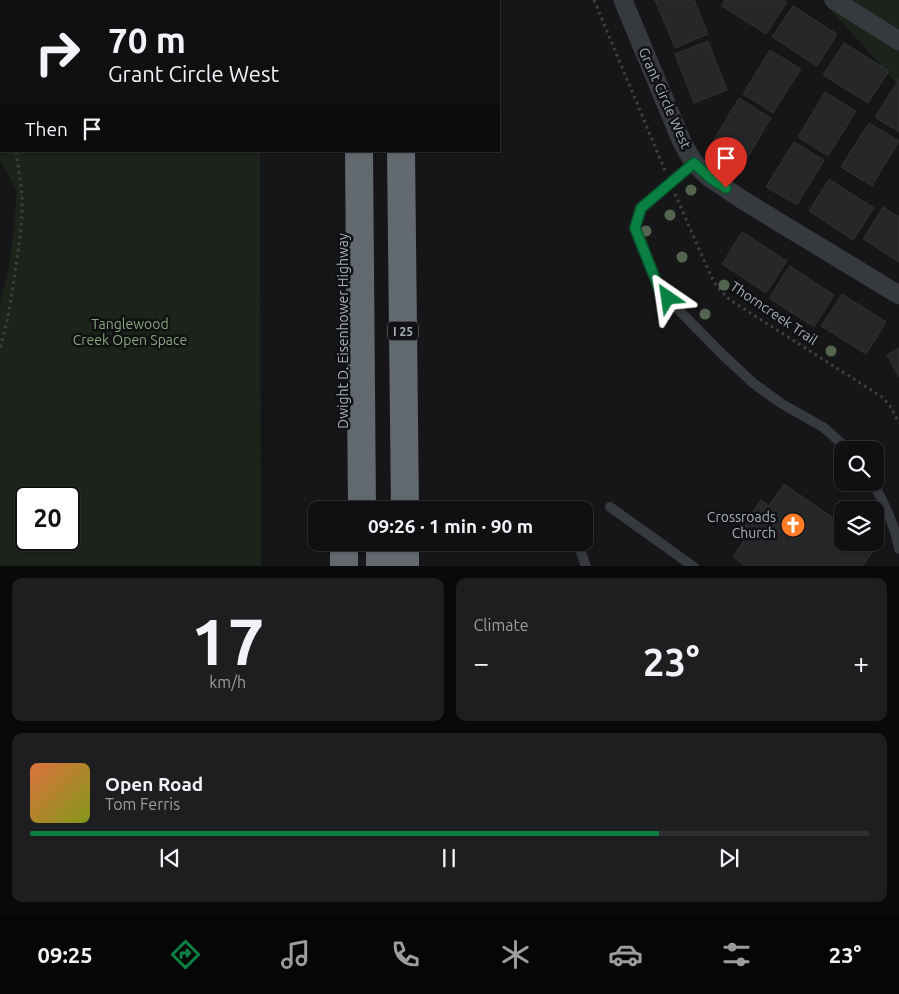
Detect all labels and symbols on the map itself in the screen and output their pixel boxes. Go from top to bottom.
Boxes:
street label: Grant Circle West [636,45,695,151]
pin [705,137,747,188]
street label: Dwight D. Eisenhower Highway [335,233,351,429]
position arrow [641,271,693,323]
street label: Thorncreek Trail [727,278,821,348]
park label: Tanglewood Creek Open Space [73,316,187,348]
road number: I 25 [388,322,418,341]
speed limit sign: 20 [15,486,80,551]
place label: Crossroads Church [707,509,776,541]
church icon: Crossroads Church [780,512,806,538]

